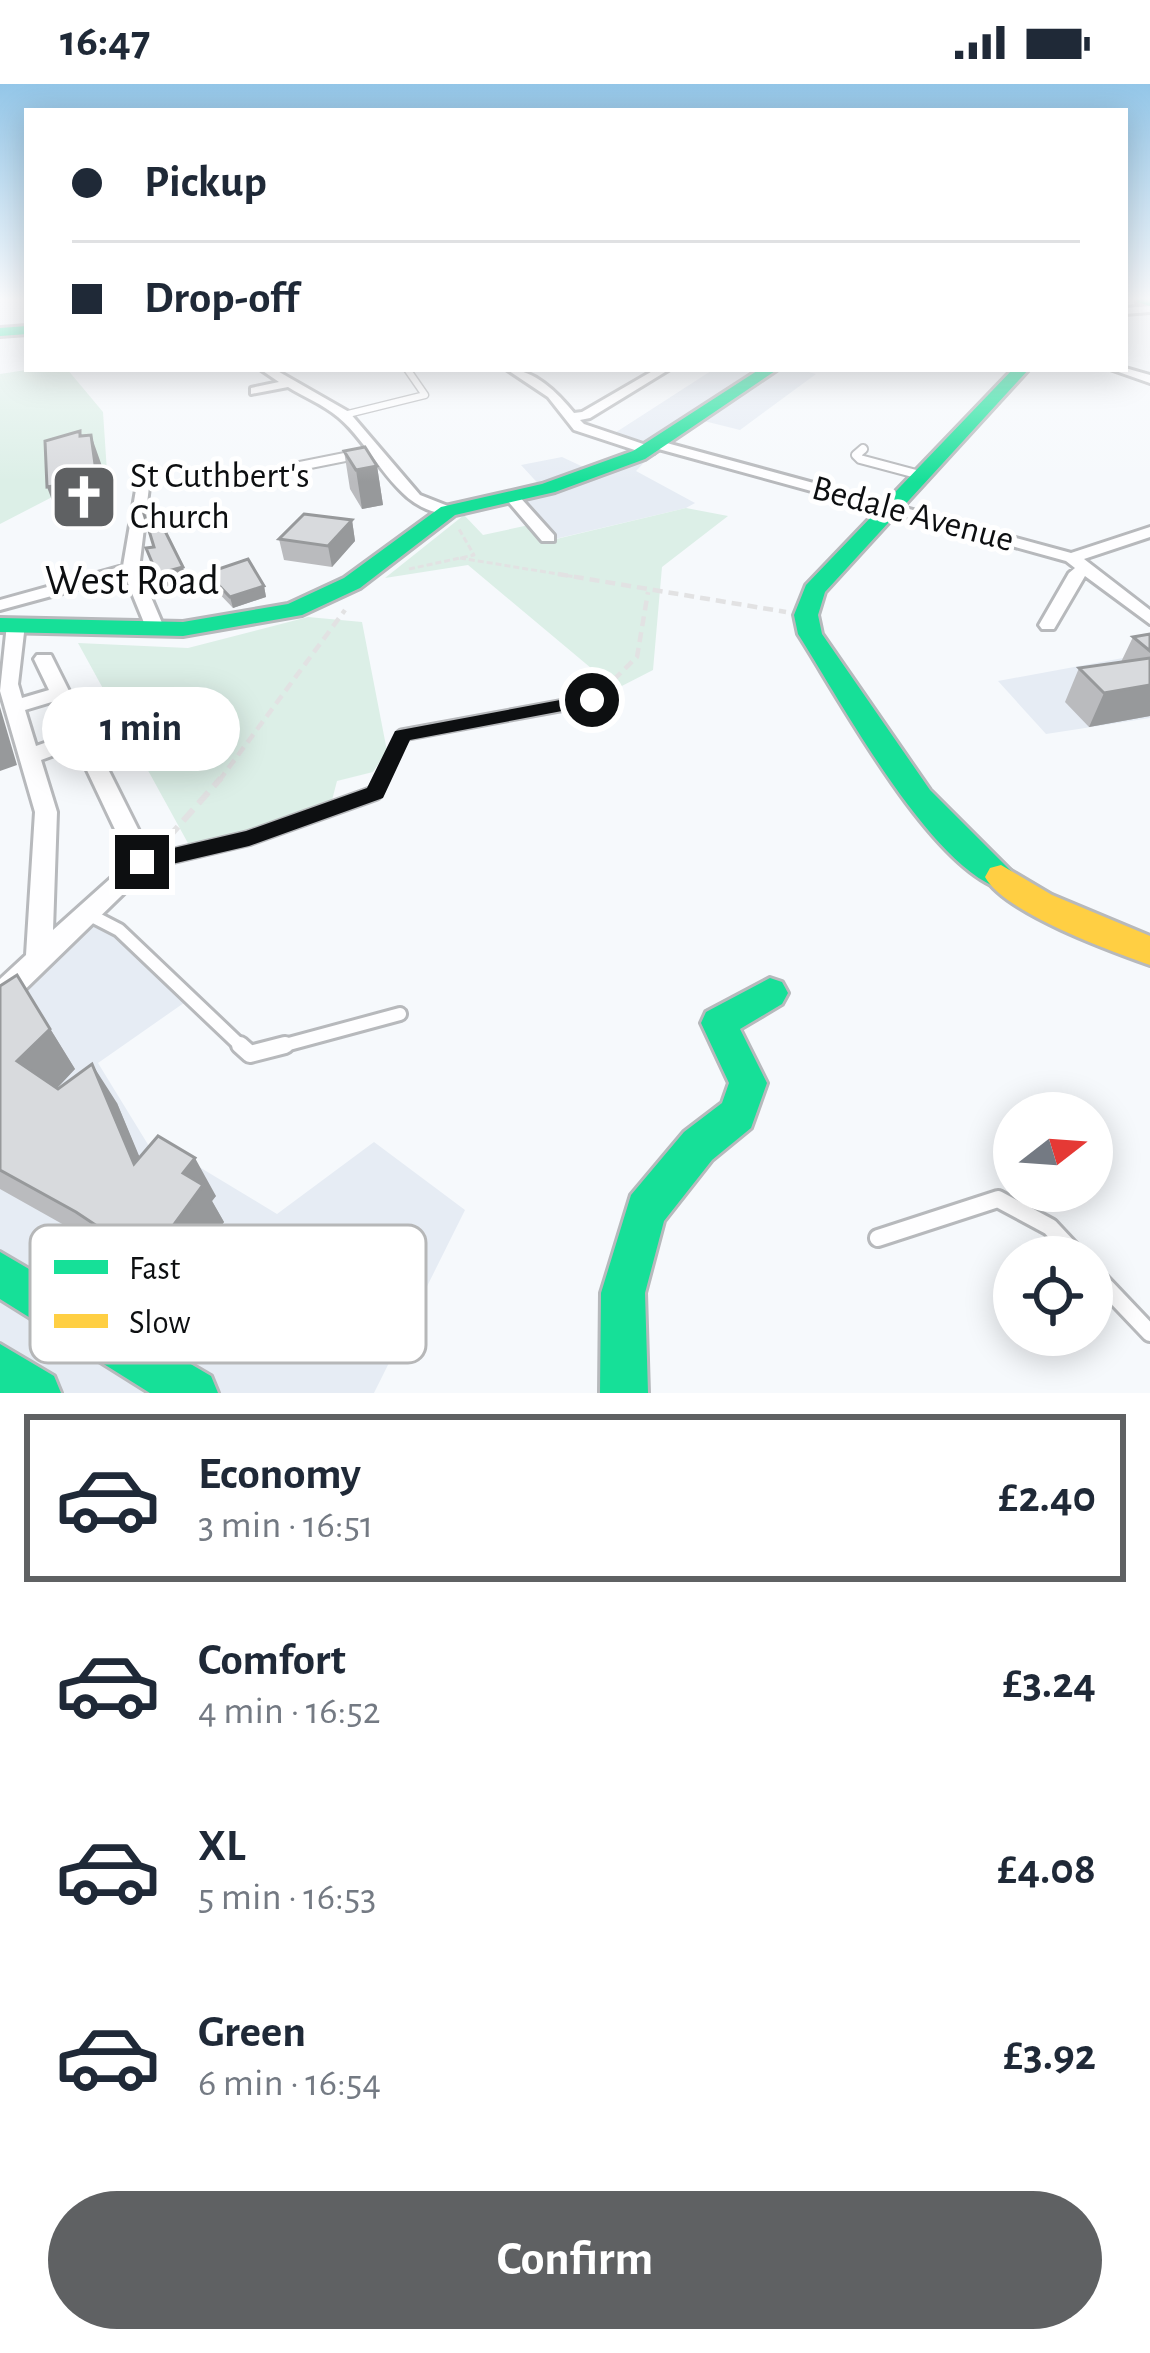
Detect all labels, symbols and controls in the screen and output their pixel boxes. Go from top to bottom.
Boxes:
text: 16:47 [60,19,150,64]
text: Pickup [144,160,267,205]
text: Drop-off [144,276,299,321]
place label: St Cuthbert's Church [130,458,309,535]
church icon: St Cuthbert's Church [49,462,119,532]
street label: Bedale Avenue [808,470,1018,558]
street label: West Road [45,560,219,602]
route start [565,673,619,727]
callout: 1 min [43,688,241,772]
text: 1 min [100,709,182,748]
route end [115,835,169,889]
north arrow [993,1092,1113,1212]
map controls [993,1092,1113,1356]
legend [30,1225,426,1363]
button: locate [993,1236,1113,1356]
text: Fast [129,1253,181,1286]
text: Slow [129,1307,190,1340]
icon: car [54,1444,162,1552]
text: Economy [198,1452,361,1497]
text: £2.40 [998,1475,1096,1520]
text: 3 min · 16:51 [198,1506,373,1545]
icon: car [54,1630,162,1738]
text: Comfort [198,1638,346,1683]
text: £3.24 [1002,1661,1096,1706]
text: 4 min · 16:52 [198,1692,380,1731]
icon: car [54,1816,162,1924]
text: XL [198,1824,246,1869]
text: £4.08 [997,1847,1096,1892]
text: 5 min · 16:53 [198,1878,376,1917]
icon: car [54,2002,162,2110]
text: Green [198,2010,306,2055]
text: £3.92 [1003,2033,1096,2078]
text: 6 min · 16:54 [198,2064,381,2103]
button: Confirm [48,2191,1102,2329]

